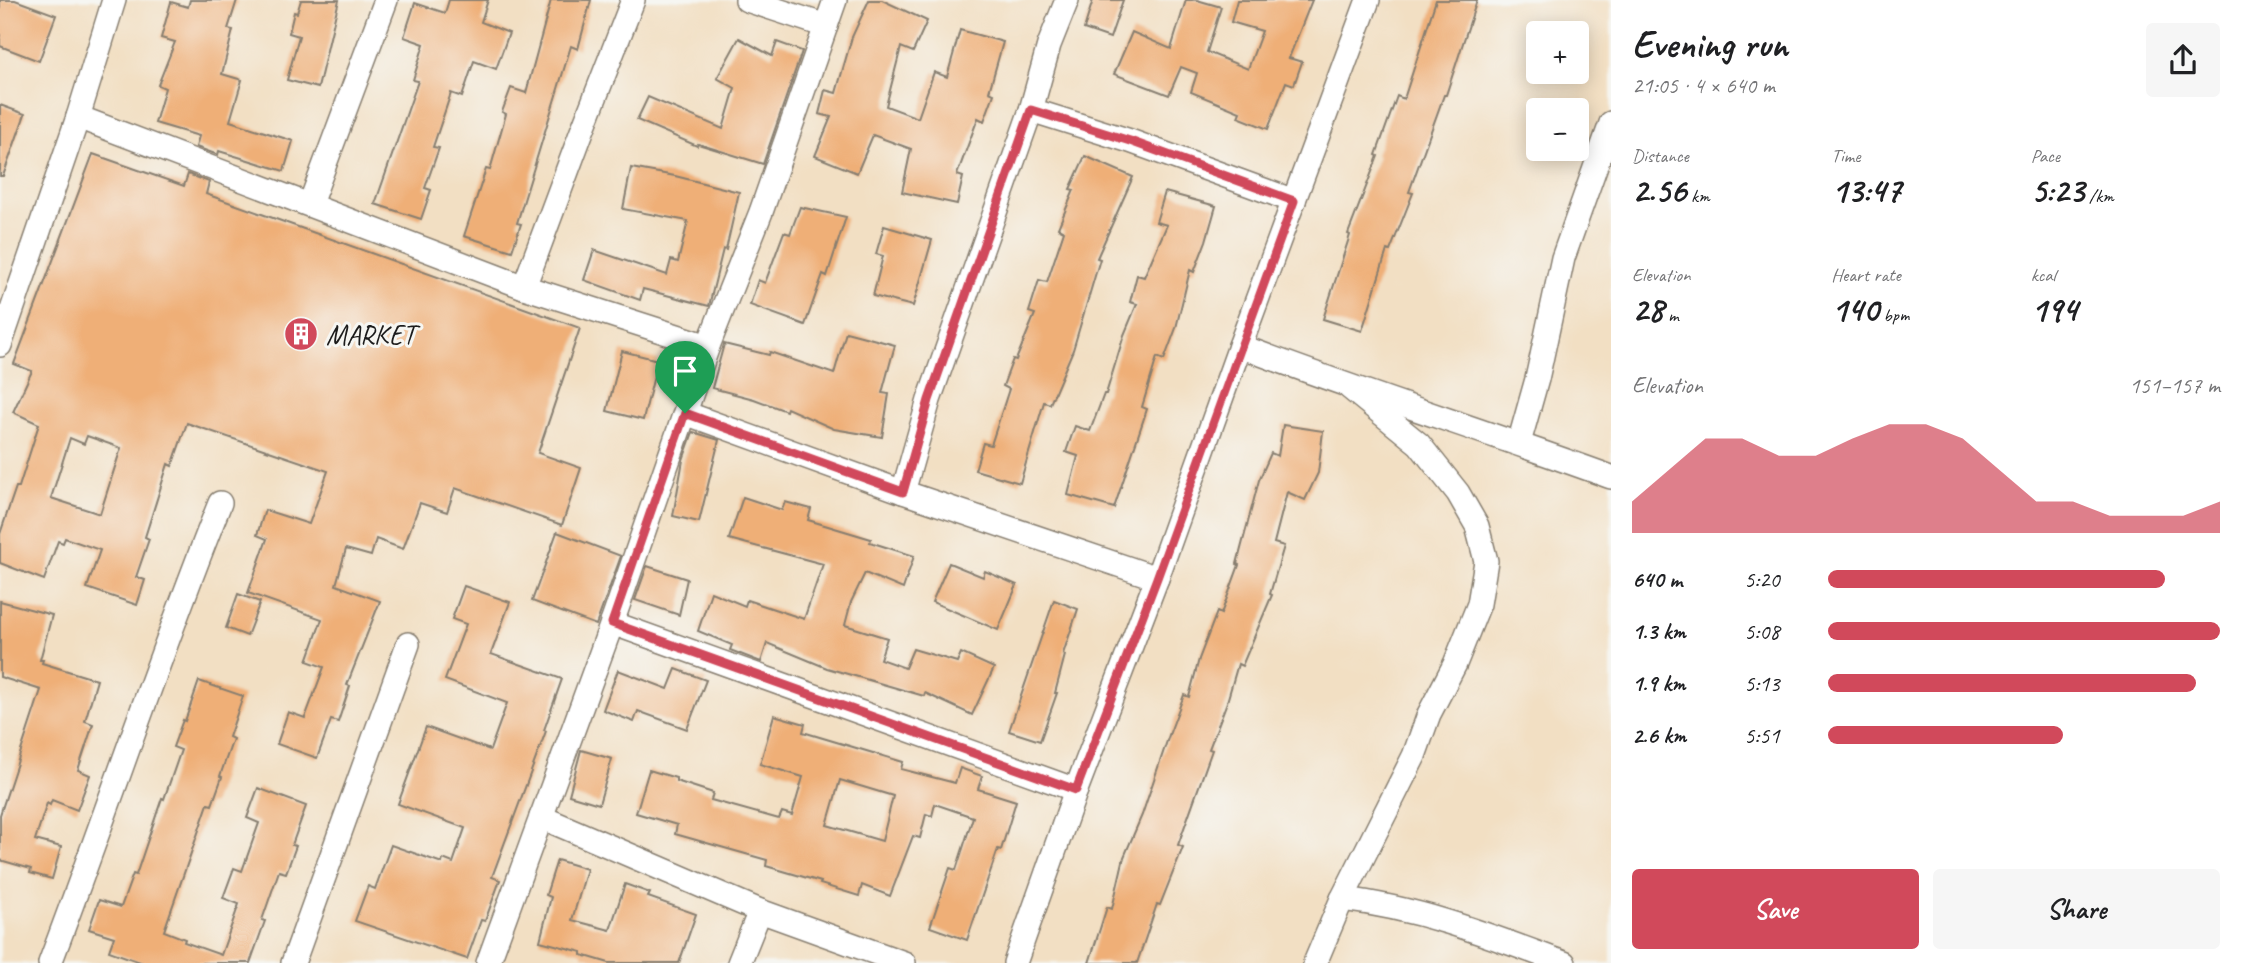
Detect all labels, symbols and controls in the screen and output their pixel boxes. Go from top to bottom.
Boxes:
map controls [1526,21,1589,161]
button: + [1526,21,1589,84]
text: Evening run [1632,21,1788,68]
button: share [2146,23,2220,97]
text: 21:05 · 4 × 640 m [1632,71,1775,100]
button: − [1526,98,1589,161]
text: Distance [1632,144,1689,168]
text: Time [1831,144,1860,168]
text: Pace [2031,144,2060,168]
text: 2.56 [1632,168,1686,213]
text: 13:47 [1831,168,1901,213]
text: 5:23 [2031,168,2084,213]
text: km [1686,184,1710,208]
text: /km [2084,184,2114,208]
text: Elevation [1632,263,1690,287]
text: Heart rate [1831,263,1901,287]
text: kcal [2031,263,2056,287]
text: 28 [1632,287,1664,332]
text: 140 [1831,287,1879,332]
text: 194 [2031,287,2078,332]
text: m [1664,303,1679,327]
text: bpm [1879,303,1909,327]
building icon: MARKET [282,315,320,353]
place label: MARKET [326,317,421,352]
pin [655,341,715,413]
icon: arrive [666,352,704,390]
text: Elevation [1632,371,1703,400]
text: 151–157 m [2129,371,2220,400]
text: 640 m [1632,565,1682,594]
text: 5:20 [1744,565,1780,594]
text: 1.3 km [1632,617,1686,646]
text: 5:08 [1744,617,1780,646]
text: 1.9 km [1632,669,1685,698]
text: 5:13 [1744,669,1780,698]
text: 2.6 km [1632,721,1686,750]
text: 5:51 [1744,721,1780,750]
button: Save [1632,869,1919,949]
button: Share [1933,869,2220,949]

